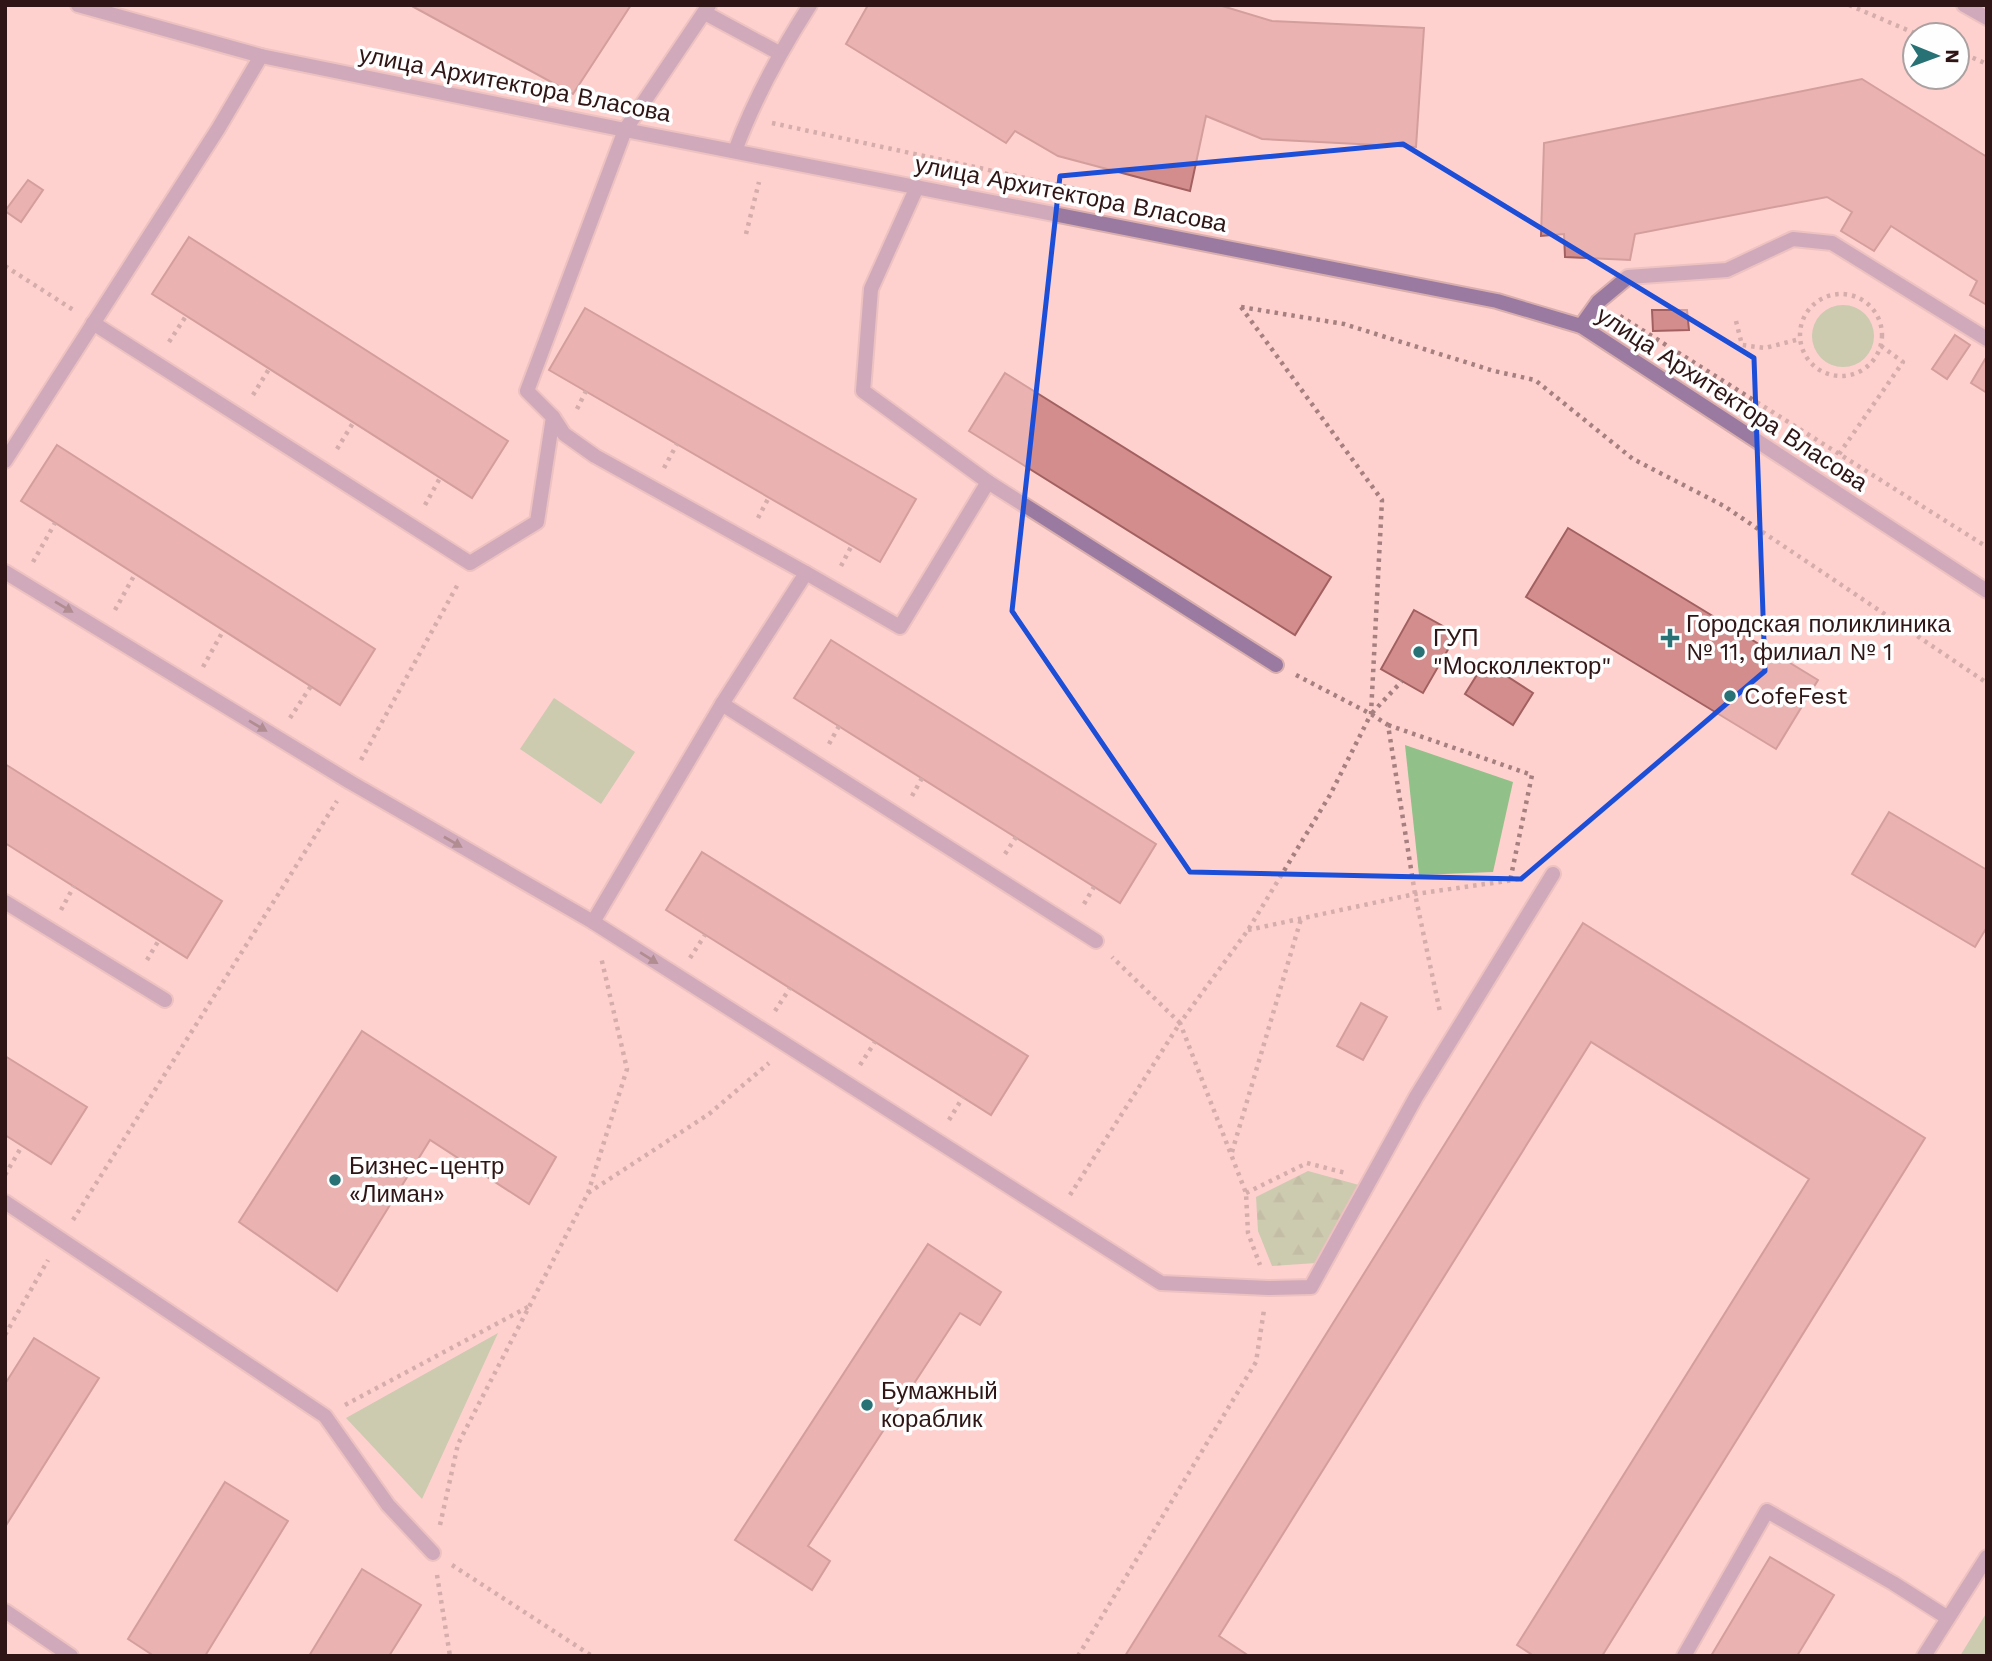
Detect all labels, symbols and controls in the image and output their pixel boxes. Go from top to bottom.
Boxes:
north arrow [1901,21,1971,91]
street label: улица Архитектора Власова [357,40,674,128]
text: N [1941,49,1964,64]
street label: улица Архитектора Власова [913,150,1230,238]
street label: улица Архитектора Власова [1591,301,1873,497]
one-way arrow [54,601,73,614]
place label: Городская поликлиника № 11, филиал № 1 [1686,610,1952,666]
place label: ГУП "Москоллектор" [1433,624,1611,680]
marker: Городская поликлиника № 11, филиал № 1 [1660,628,1680,648]
marker: ГУП "Москоллектор" [1411,644,1427,660]
place label: CofeFest [1744,682,1847,710]
marker: CofeFest [1722,688,1738,704]
one-way arrow [248,719,267,732]
one-way arrow [444,836,463,848]
one-way arrow [640,951,658,965]
place label: Бизнес-центр «Лиман» [349,1152,504,1208]
marker: Бизнес-центр «Лиман» [327,1172,343,1188]
place label: Бумажный кораблик [881,1377,998,1433]
marker: Бумажный кораблик [859,1397,875,1413]

